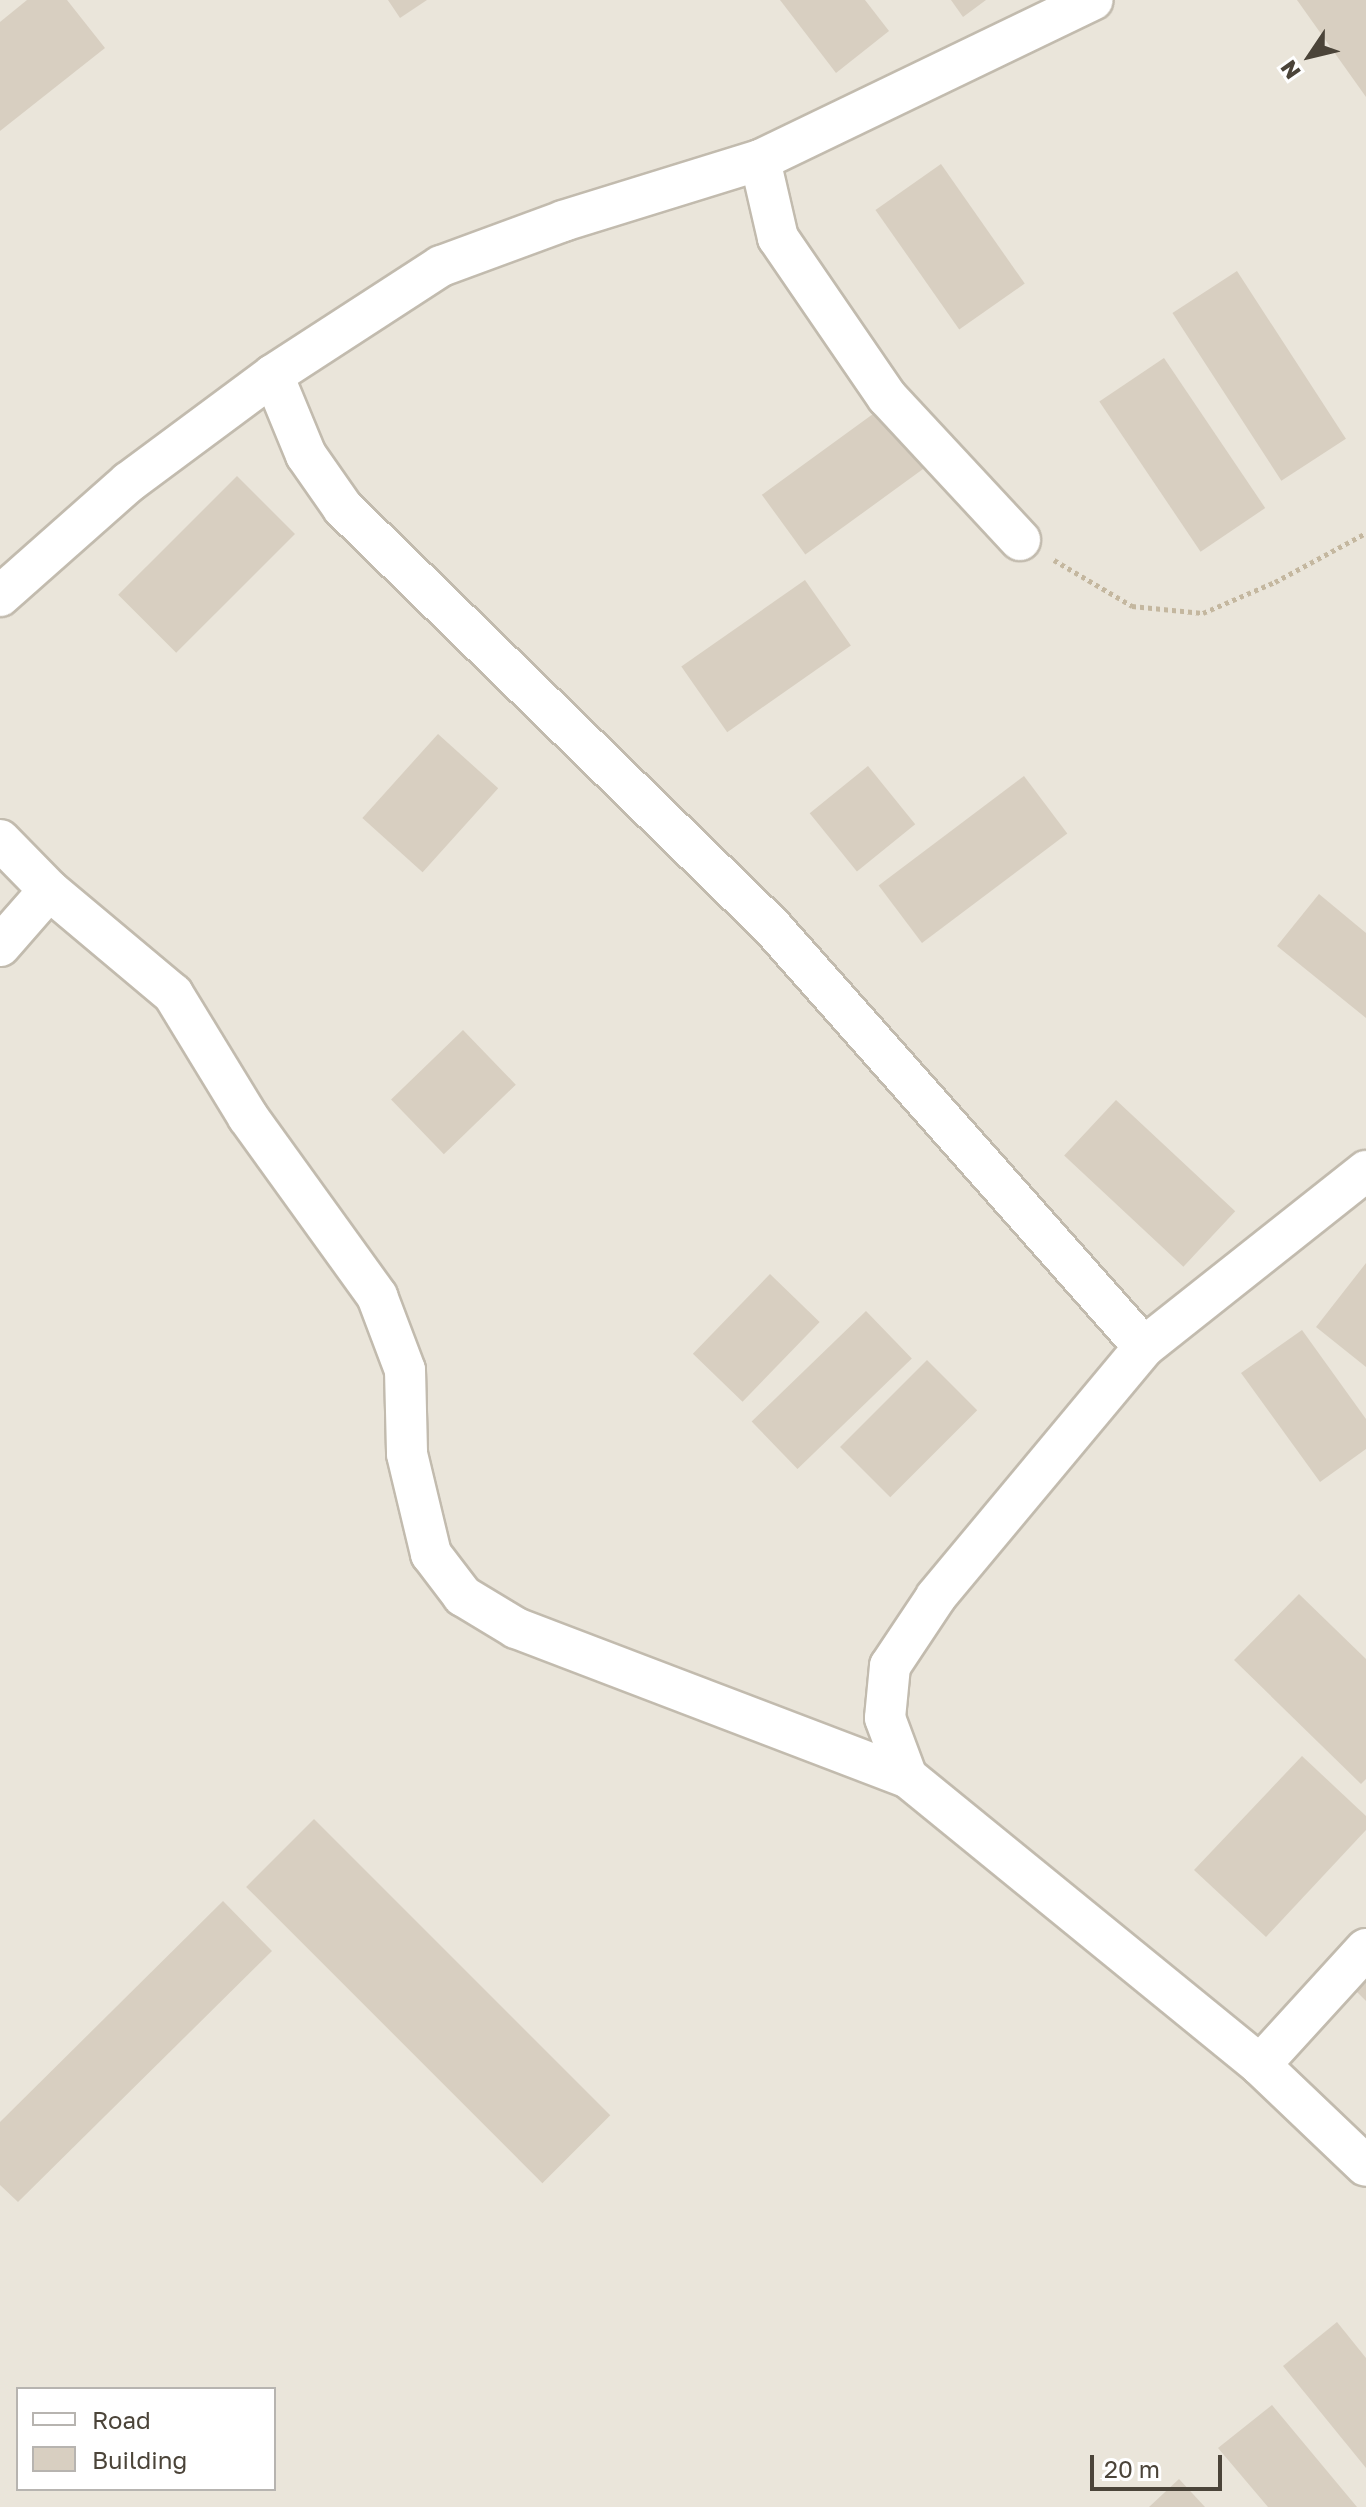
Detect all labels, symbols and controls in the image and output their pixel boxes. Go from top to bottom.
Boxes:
north arrow [1270,16,1350,96]
text: N [1274,55,1306,85]
legend [16,2387,276,2491]
text: Road [92,2405,151,2434]
scale bar [1094,2439,1226,2489]
text: Building [92,2445,187,2474]
text: 20 m [1104,2454,1160,2483]

